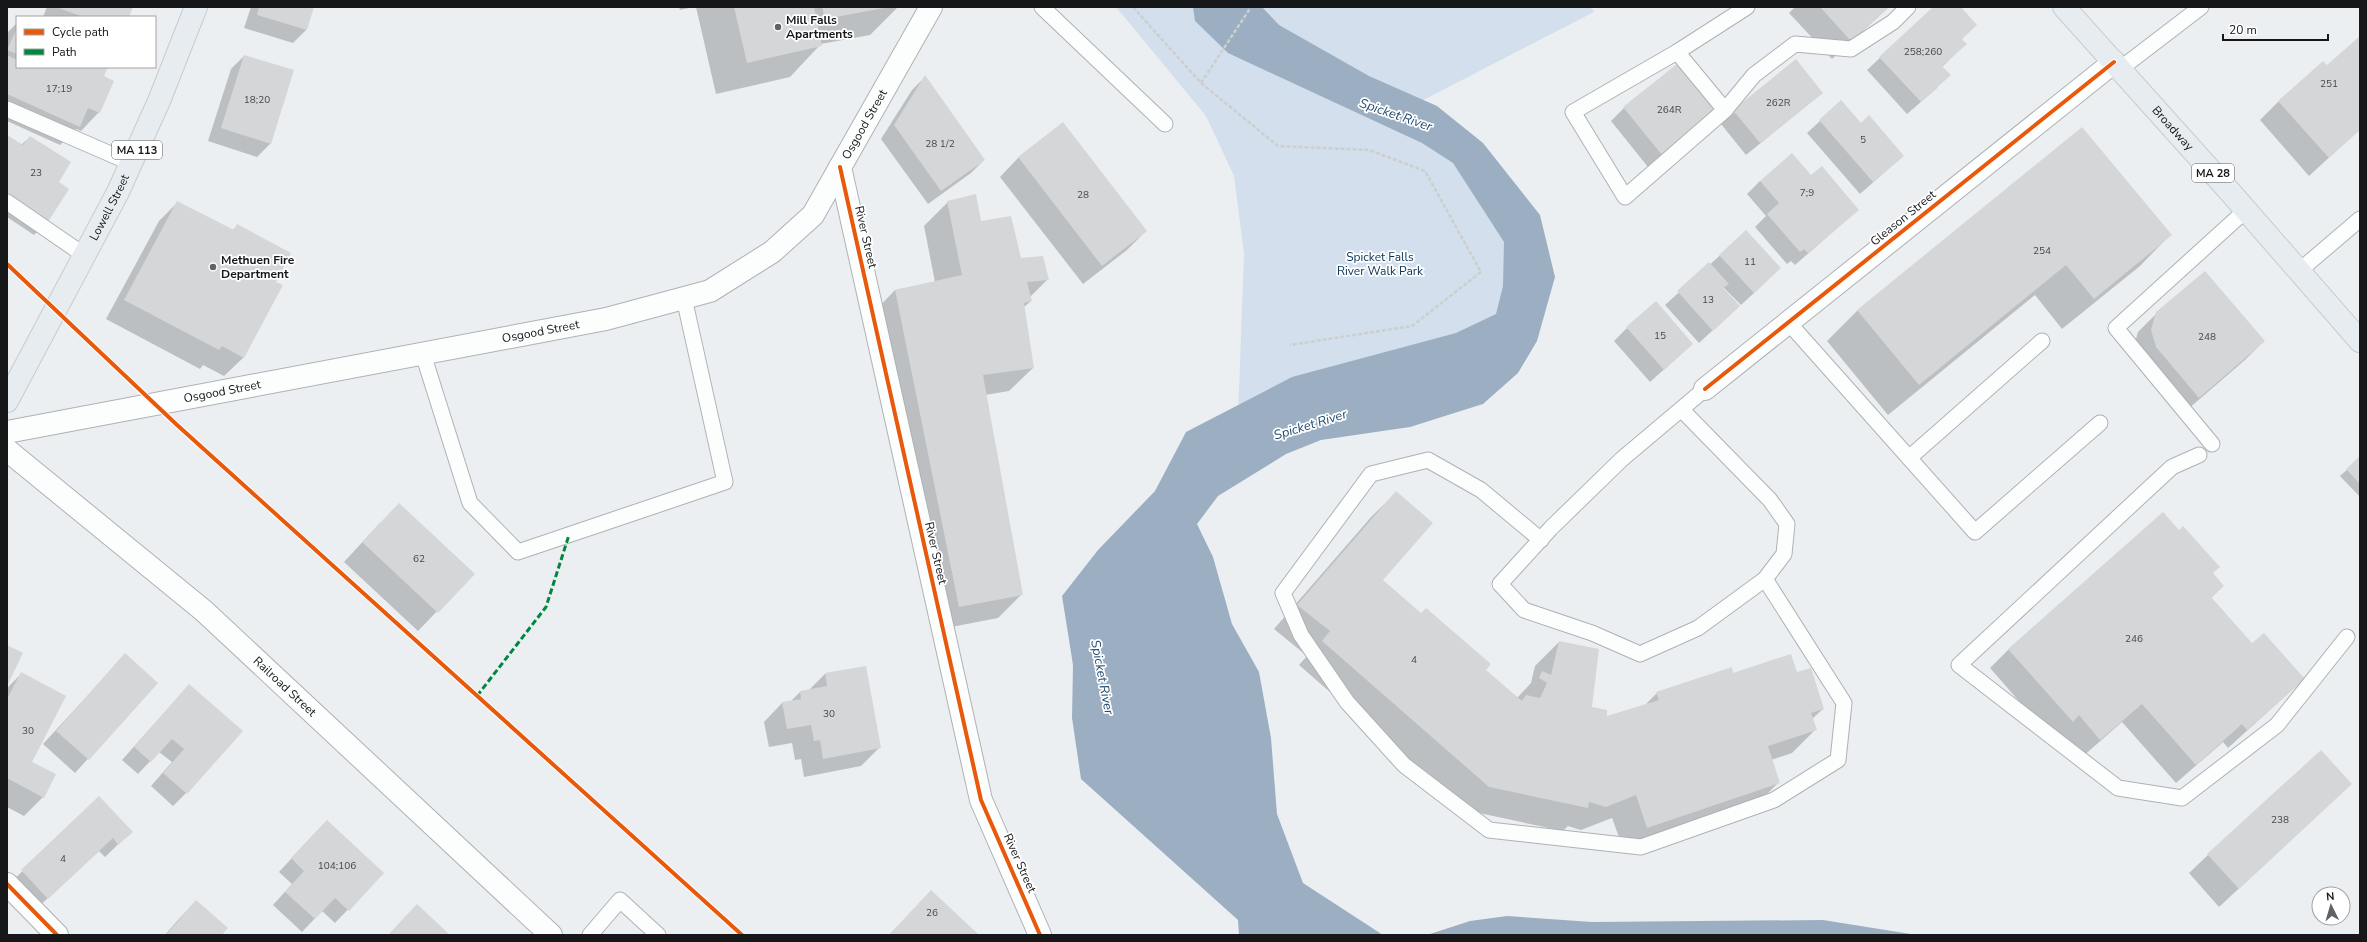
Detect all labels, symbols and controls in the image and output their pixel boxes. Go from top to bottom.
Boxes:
place label: Mill Falls Apartments [786,12,853,42]
legend [16,16,156,68]
scale bar [2223,16,2328,42]
marker: Mill Falls Apartments [773,22,783,32]
text: 20 m [2229,22,2257,38]
text: Cycle path [52,24,109,40]
text: Path [52,44,77,60]
house number: 258;260 [1904,45,1942,59]
house number: 251 [2320,77,2338,91]
house number: 17;19 [46,82,72,96]
street label: Osgood Street [838,86,891,162]
house number: 18;20 [244,93,270,107]
water label: Spicket River [1357,94,1435,136]
house number: 262R [1766,96,1791,110]
house number: 264R [1657,103,1682,117]
street label: Broadway [2149,103,2198,155]
house number: 5 [1860,133,1866,147]
house number: 28 1/2 [925,137,955,151]
road number: MA 113 [112,141,162,159]
road number: MA 28 [2192,164,2234,182]
house number: 23 [30,166,42,180]
street label: Lowell Street [86,171,133,243]
house number: 7;9 [1800,186,1814,200]
street label: Gleason Street [1867,186,1940,249]
house number: 28 [1077,188,1089,202]
street label: River Street [851,204,881,270]
house number: 254 [2033,244,2051,258]
park label: Spicket Falls River Walk Park [1337,249,1424,279]
place label: Methuen Fire Department [221,252,295,282]
house number: 11 [1744,255,1756,269]
marker: Methuen Fire Department [208,262,218,272]
house number: 13 [1702,293,1714,307]
street label: Osgood Street [501,316,581,346]
house number: 15 [1654,329,1666,343]
house number: 248 [2198,330,2216,344]
street label: Osgood Street [182,376,263,407]
water label: Spicket River [1271,405,1349,445]
street label: River Street [921,520,951,586]
house number: 62 [413,552,425,566]
house number: 246 [2125,632,2143,646]
water label: Spicket River [1086,638,1118,716]
street label: Railroad Street [250,653,320,720]
house number: 4 [1411,653,1417,667]
house number: 30 [823,707,835,721]
house number: 30 [22,724,34,738]
house number: 238 [2271,813,2289,827]
street label: River Street [1000,831,1041,896]
house number: 4 [60,852,66,866]
house number: 104;106 [318,859,356,873]
north arrow [2311,886,2351,926]
text: N [2325,889,2335,904]
house number: 26 [926,906,938,920]

